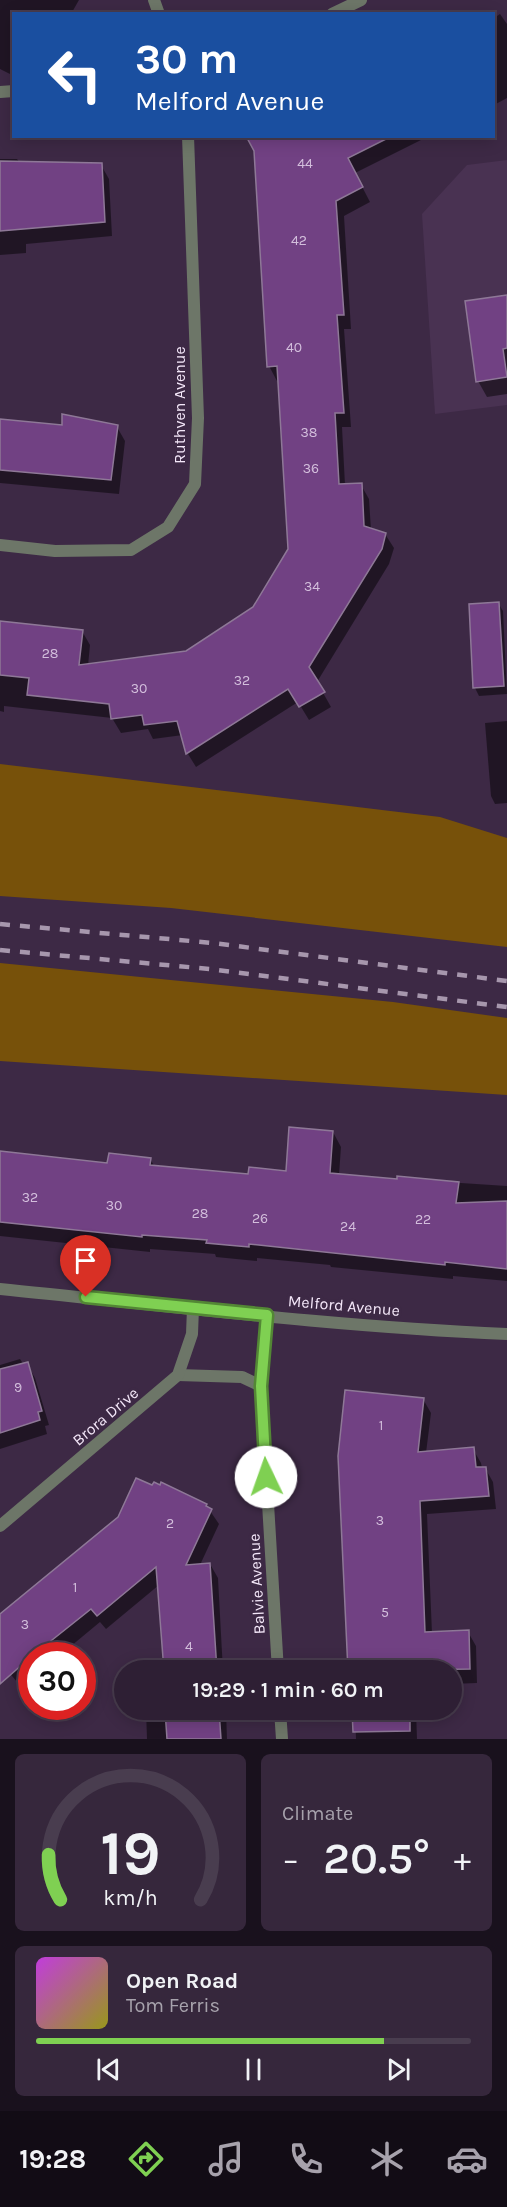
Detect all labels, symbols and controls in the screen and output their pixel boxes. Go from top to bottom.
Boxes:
text: 30 m [135,34,238,84]
icon: left [36,36,114,114]
text: Melford Avenue [135,85,324,117]
house number: 44 [297,155,313,172]
house number: 42 [291,232,307,249]
house number: 40 [286,339,302,356]
street label: Ruthven Avenue [170,346,189,464]
house number: 38 [301,424,317,441]
house number: 36 [303,460,319,477]
house number: 34 [304,578,320,595]
house number: 28 [42,645,58,662]
house number: 32 [234,672,250,689]
house number: 30 [131,680,147,697]
house number: 32 [22,1189,38,1206]
house number: 30 [106,1197,122,1214]
house number: 28 [192,1205,208,1222]
house number: 26 [252,1210,268,1227]
house number: 22 [415,1211,431,1228]
house number: 24 [340,1218,356,1235]
pin [60,1235,111,1297]
icon: arrive [69,1244,102,1277]
street label: Melford Avenue [287,1291,401,1320]
house number: 9 [14,1379,22,1396]
street label: Brora Drive [68,1383,142,1449]
house number: 1 [379,1417,383,1434]
position arrow [234,1445,298,1509]
house number: 3 [376,1512,384,1529]
house number: 2 [166,1515,174,1532]
street label: Balvie Avenue [244,1533,269,1635]
house number: 1 [73,1579,77,1596]
house number: 5 [381,1604,389,1621]
house number: 3 [21,1616,29,1633]
house number: 4 [185,1638,193,1655]
speed limit sign: 30 [18,1642,96,1720]
text: 19:29 · 1 min · 60 m [192,1677,384,1703]
text: Climate [282,1802,353,1825]
text: 19 [100,1817,161,1890]
text: 20.5° [323,1832,430,1884]
text: − [282,1840,299,1878]
text: + [454,1840,471,1878]
text: km/h [103,1885,158,1910]
text: Open Road [126,1968,238,1994]
text: Tom Ferris [126,1994,220,2017]
icon: previous [92,2053,125,2086]
icon: pause [237,2053,270,2086]
icon: next [382,2053,415,2086]
icon: directions [125,2138,167,2180]
icon: music [205,2138,247,2180]
icon: phone [285,2138,327,2180]
icon: climate [366,2138,408,2180]
icon: car [446,2138,488,2180]
text: 19:28 [19,2143,86,2175]

